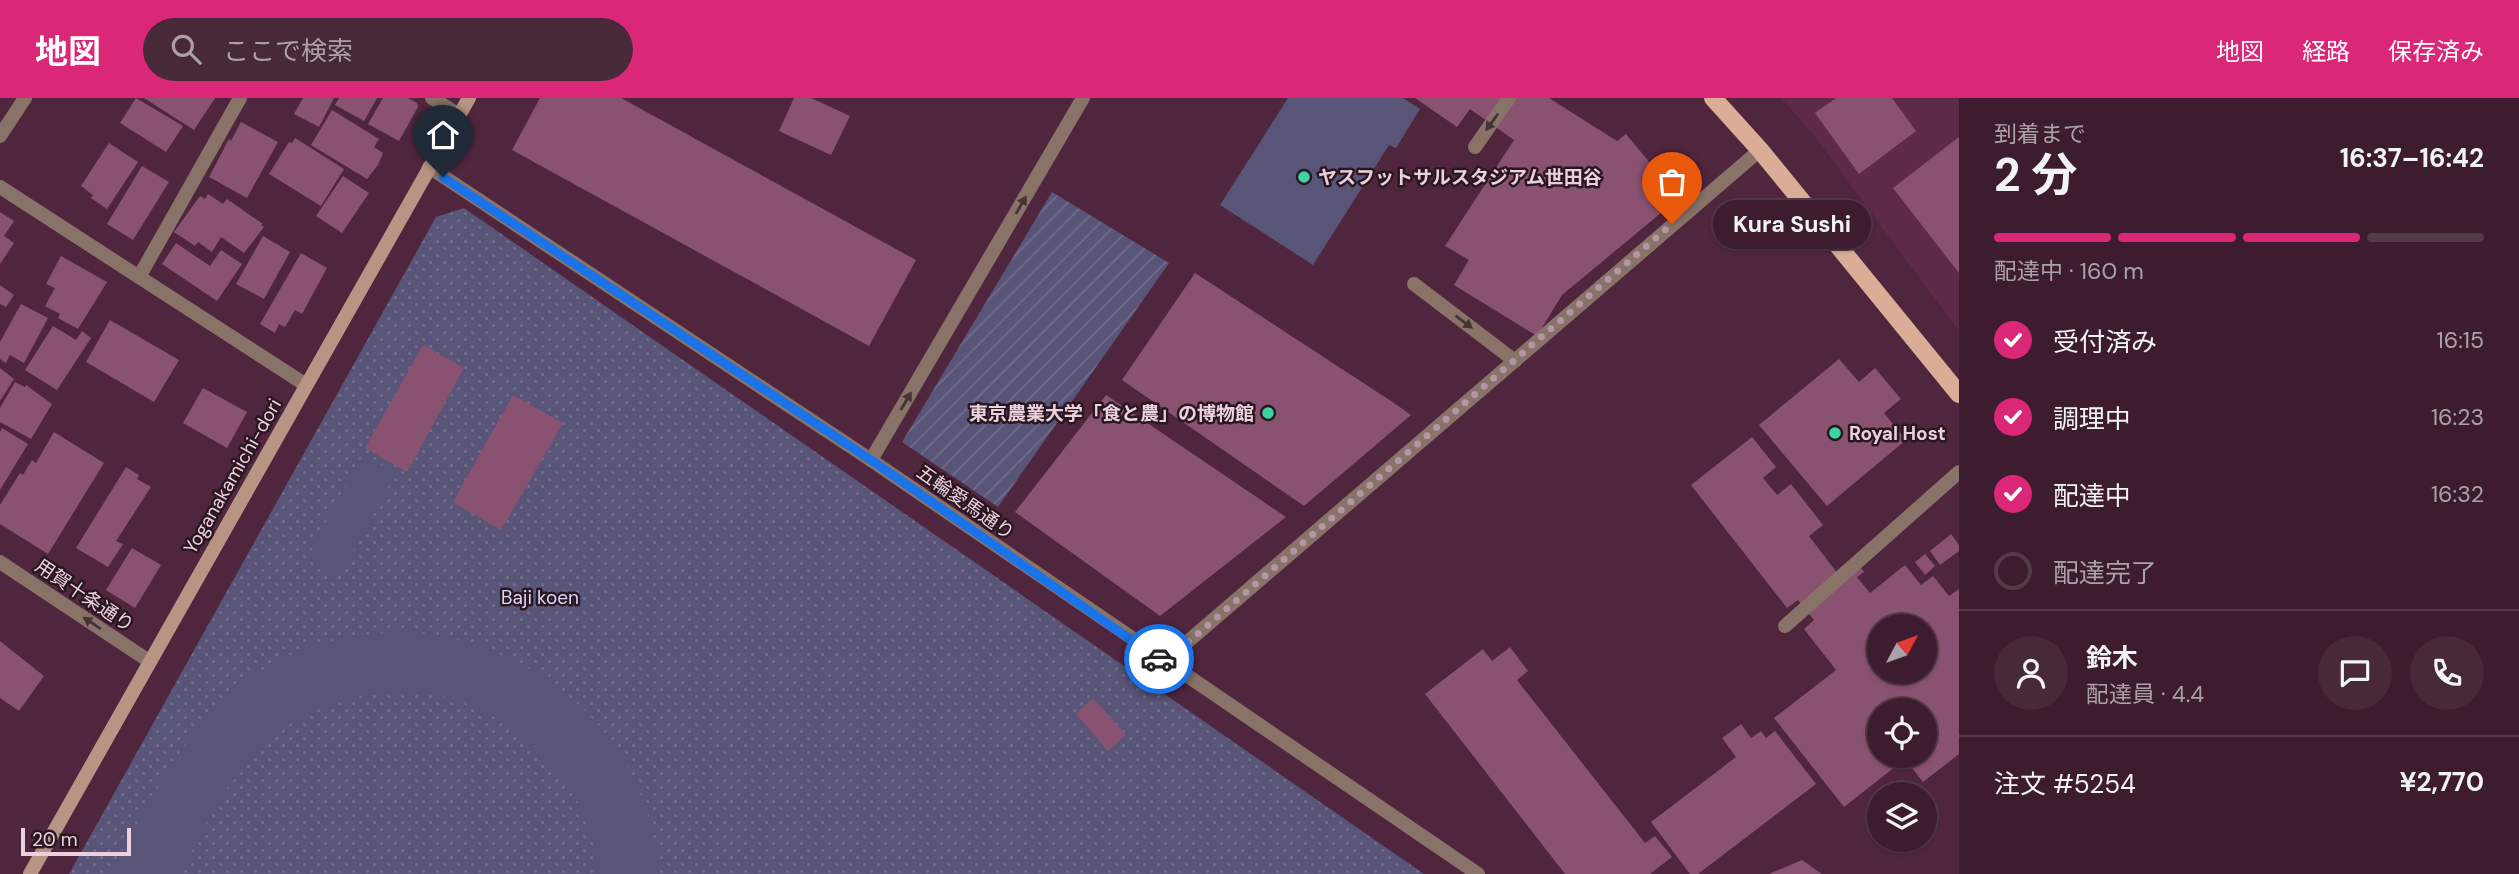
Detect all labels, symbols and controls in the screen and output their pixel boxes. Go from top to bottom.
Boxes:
search box [143,18,633,81]
text: 地図 [35,30,101,73]
icon: search [167,30,205,68]
text: ここで検索 [223,34,353,68]
text: 地図 [2216,36,2264,67]
text: 経路 [2302,36,2350,67]
text: 保存済み [2388,36,2484,67]
pin [413,105,473,177]
one-way arrow [1485,113,1499,131]
icon: home [424,116,462,154]
text: 到着まで [1994,119,2086,149]
text: 16:37–16:42 [2340,141,2484,175]
text: 2 分 [1994,145,2077,205]
pin [1642,152,1702,224]
icon: bag [1653,163,1691,201]
place label: ヤスフットサルスタジアム世田谷 [1318,165,1602,190]
marker: ヤスフットサルスタジアム世田谷 [1296,169,1312,185]
one-way arrow [1014,195,1027,214]
callout: Kura Sushi [1714,200,1872,248]
text: Kura Sushi [1733,209,1851,239]
text: 配達中 · 160 m [1994,256,2144,286]
one-way arrow [1455,315,1473,330]
icon: check [1994,321,2032,359]
text: 受付済み [2053,325,2157,359]
text: 16:15 [2437,325,2484,355]
one-way arrow [899,392,912,411]
street label: Yoganakamichi-dori [178,394,287,558]
icon: check [1994,398,2032,436]
place label: 東京農業大学「食と農」の博物館 [969,401,1254,426]
text: 調理中 [2053,402,2131,436]
text: 16:23 [2431,402,2484,432]
marker: 東京農業大学「食と農」の博物館 [1260,405,1276,421]
place label: Royal Host [1849,421,1946,446]
marker: Royal Host [1827,425,1843,441]
street label: 五輪愛馬通り [912,459,1020,545]
icon: check [1994,475,2032,513]
text: 配達中 [2053,479,2131,513]
text: 16:32 [2431,479,2484,509]
street label: 用賀十条通り [30,553,139,638]
text: 配達完了 [2053,556,2157,590]
park label: Baji koen [501,585,579,610]
north arrow [1867,614,1937,684]
map controls [1867,614,1937,852]
one-way arrow [83,617,102,630]
courier [1124,624,1194,694]
button: person [1994,636,2068,710]
button: chat [2318,636,2392,710]
button: phone [2410,636,2484,710]
icon: car [1140,640,1178,678]
text: 鈴木 [2086,641,2138,675]
text: 配達員 · 4.4 [2086,679,2204,709]
button: locate [1867,698,1937,768]
text: ¥2,770 [2400,765,2484,799]
text: 注文 #5254 [1994,767,2136,801]
button: layers [1867,782,1937,852]
scale bar [21,825,131,857]
text: 20 m [32,827,78,852]

